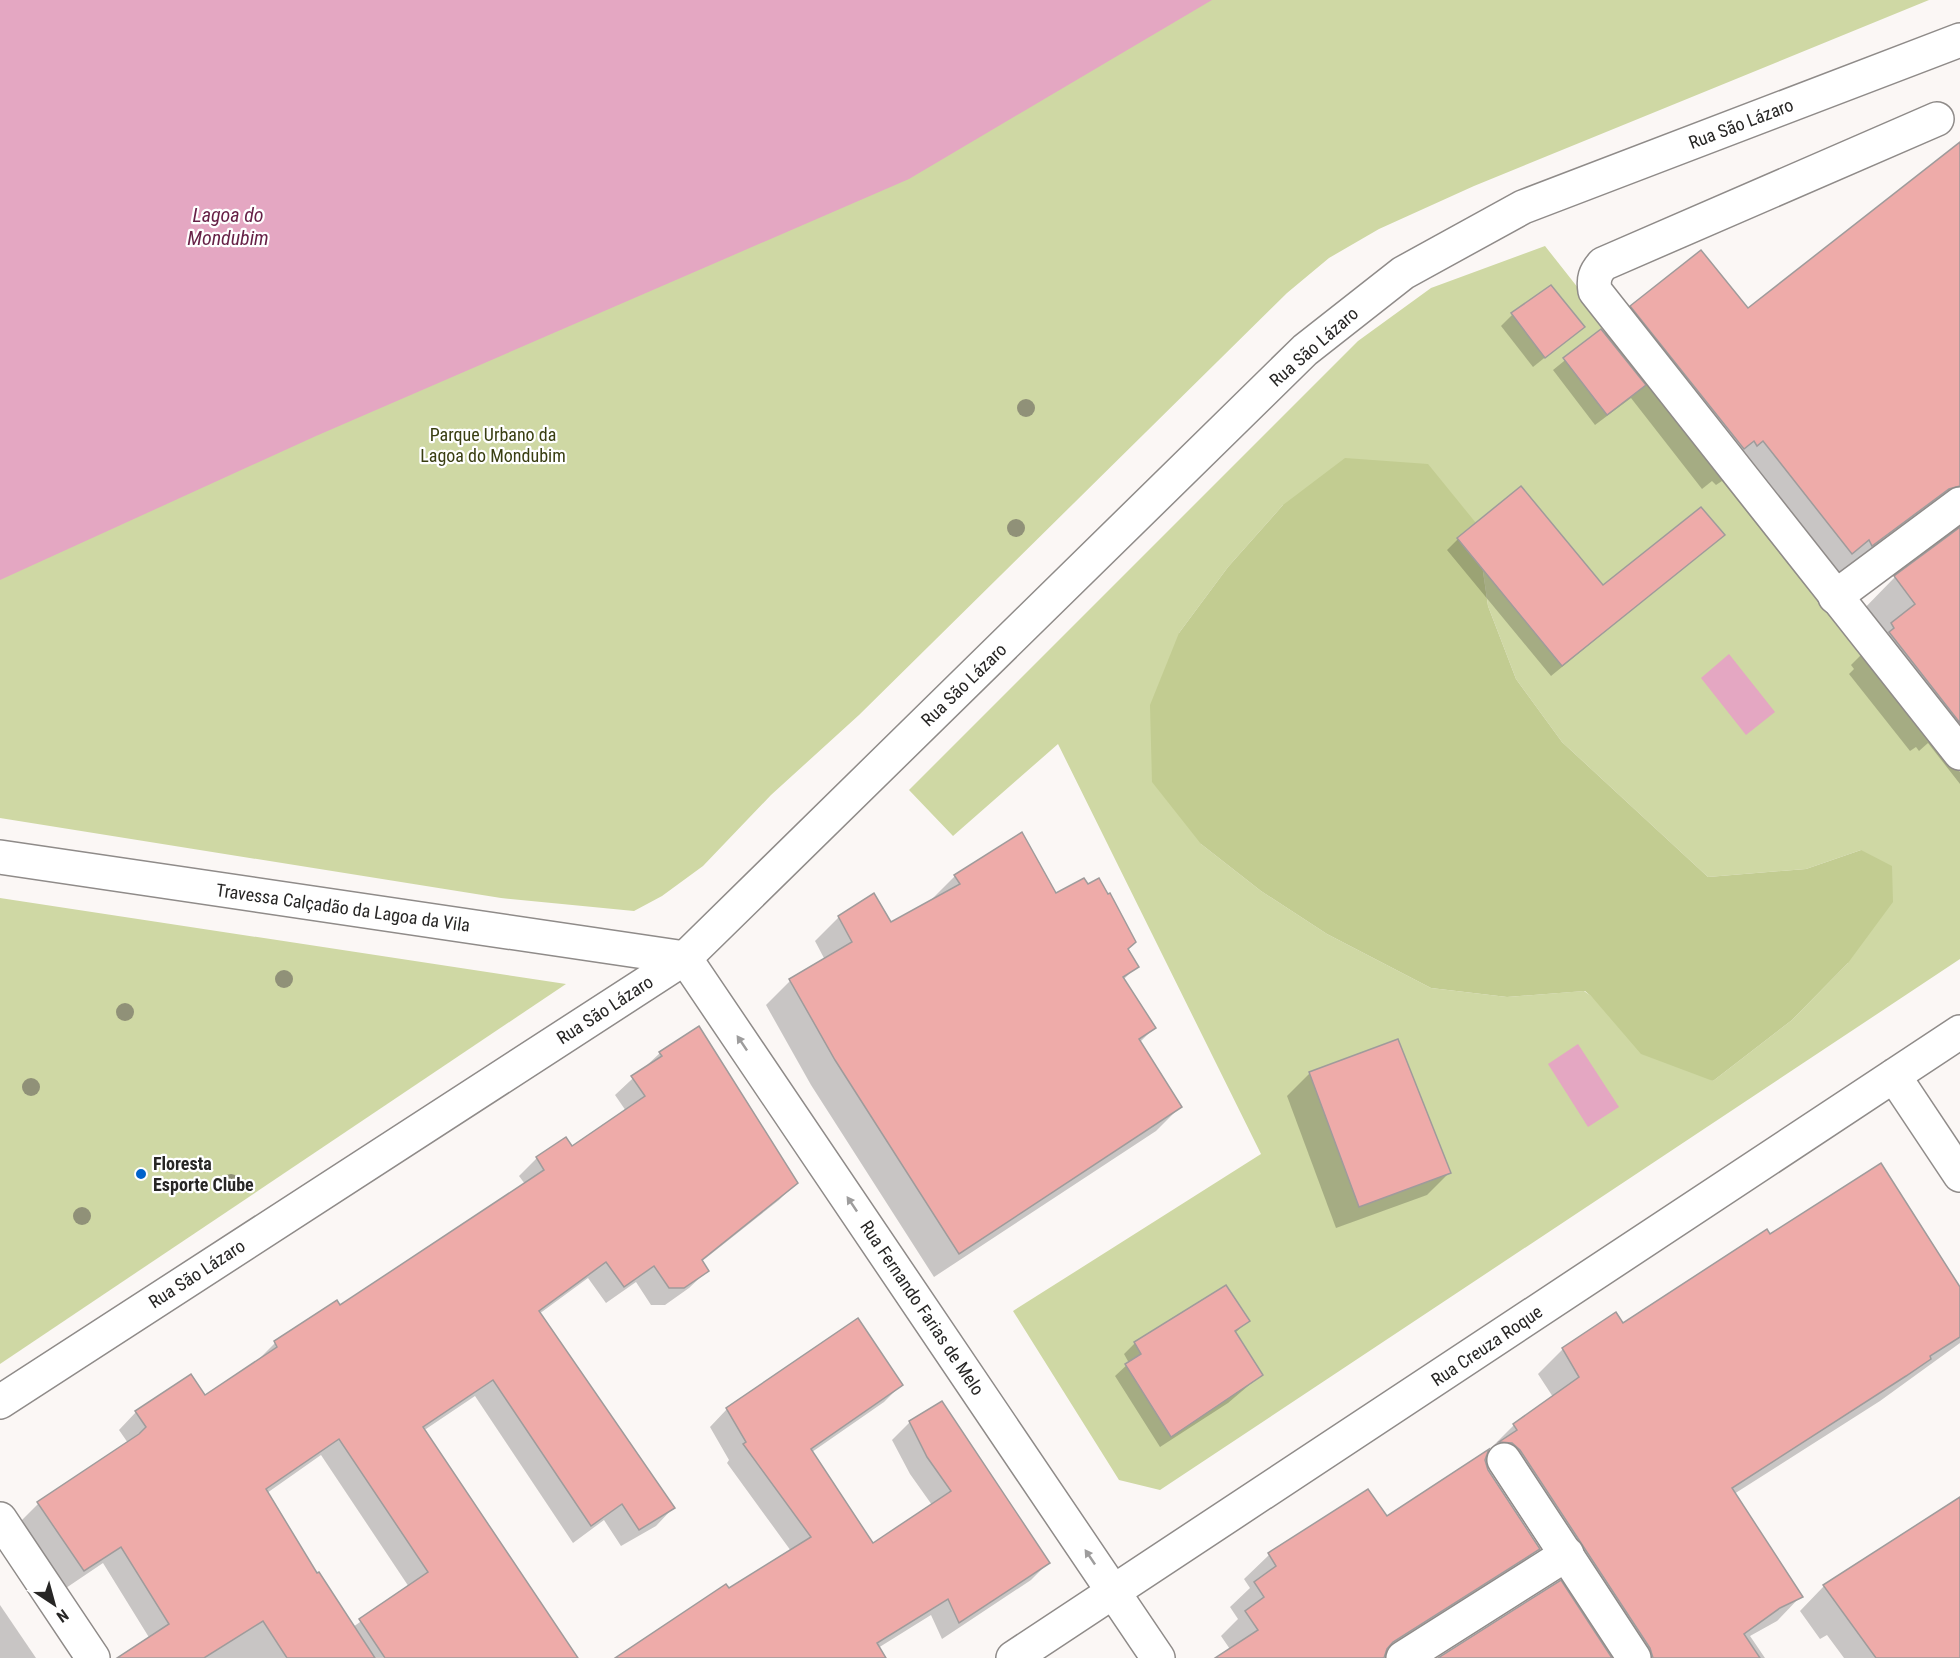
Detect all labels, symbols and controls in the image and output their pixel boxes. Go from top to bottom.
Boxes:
street label: Rua São Lázaro [1686,94,1796,153]
water label: Lagoa do Mondubim [187,203,269,250]
street label: Rua São Lázaro [1265,303,1362,391]
park label: Parque Urbano da Lagoa do Mondubim [420,424,566,466]
street label: Rua São Lázaro [917,639,1011,730]
street label: Travessa Calçadão da Lagoa da Vila [215,879,471,936]
street label: Rua São Lázaro [553,971,657,1048]
one-way arrow [737,1034,748,1051]
place label: Floresta Esporte Clube [153,1153,254,1195]
marker: Floresta Esporte Clube [134,1167,148,1181]
one-way arrow [846,1196,857,1213]
street label: Rua Fernando Farias de Melo [856,1217,989,1399]
street label: Rua São Lázaro [145,1235,249,1312]
street label: Rua Creuza Roque [1427,1301,1546,1390]
one-way arrow [1084,1550,1096,1566]
north arrow [24,1574,84,1634]
text: N [53,1605,72,1626]

